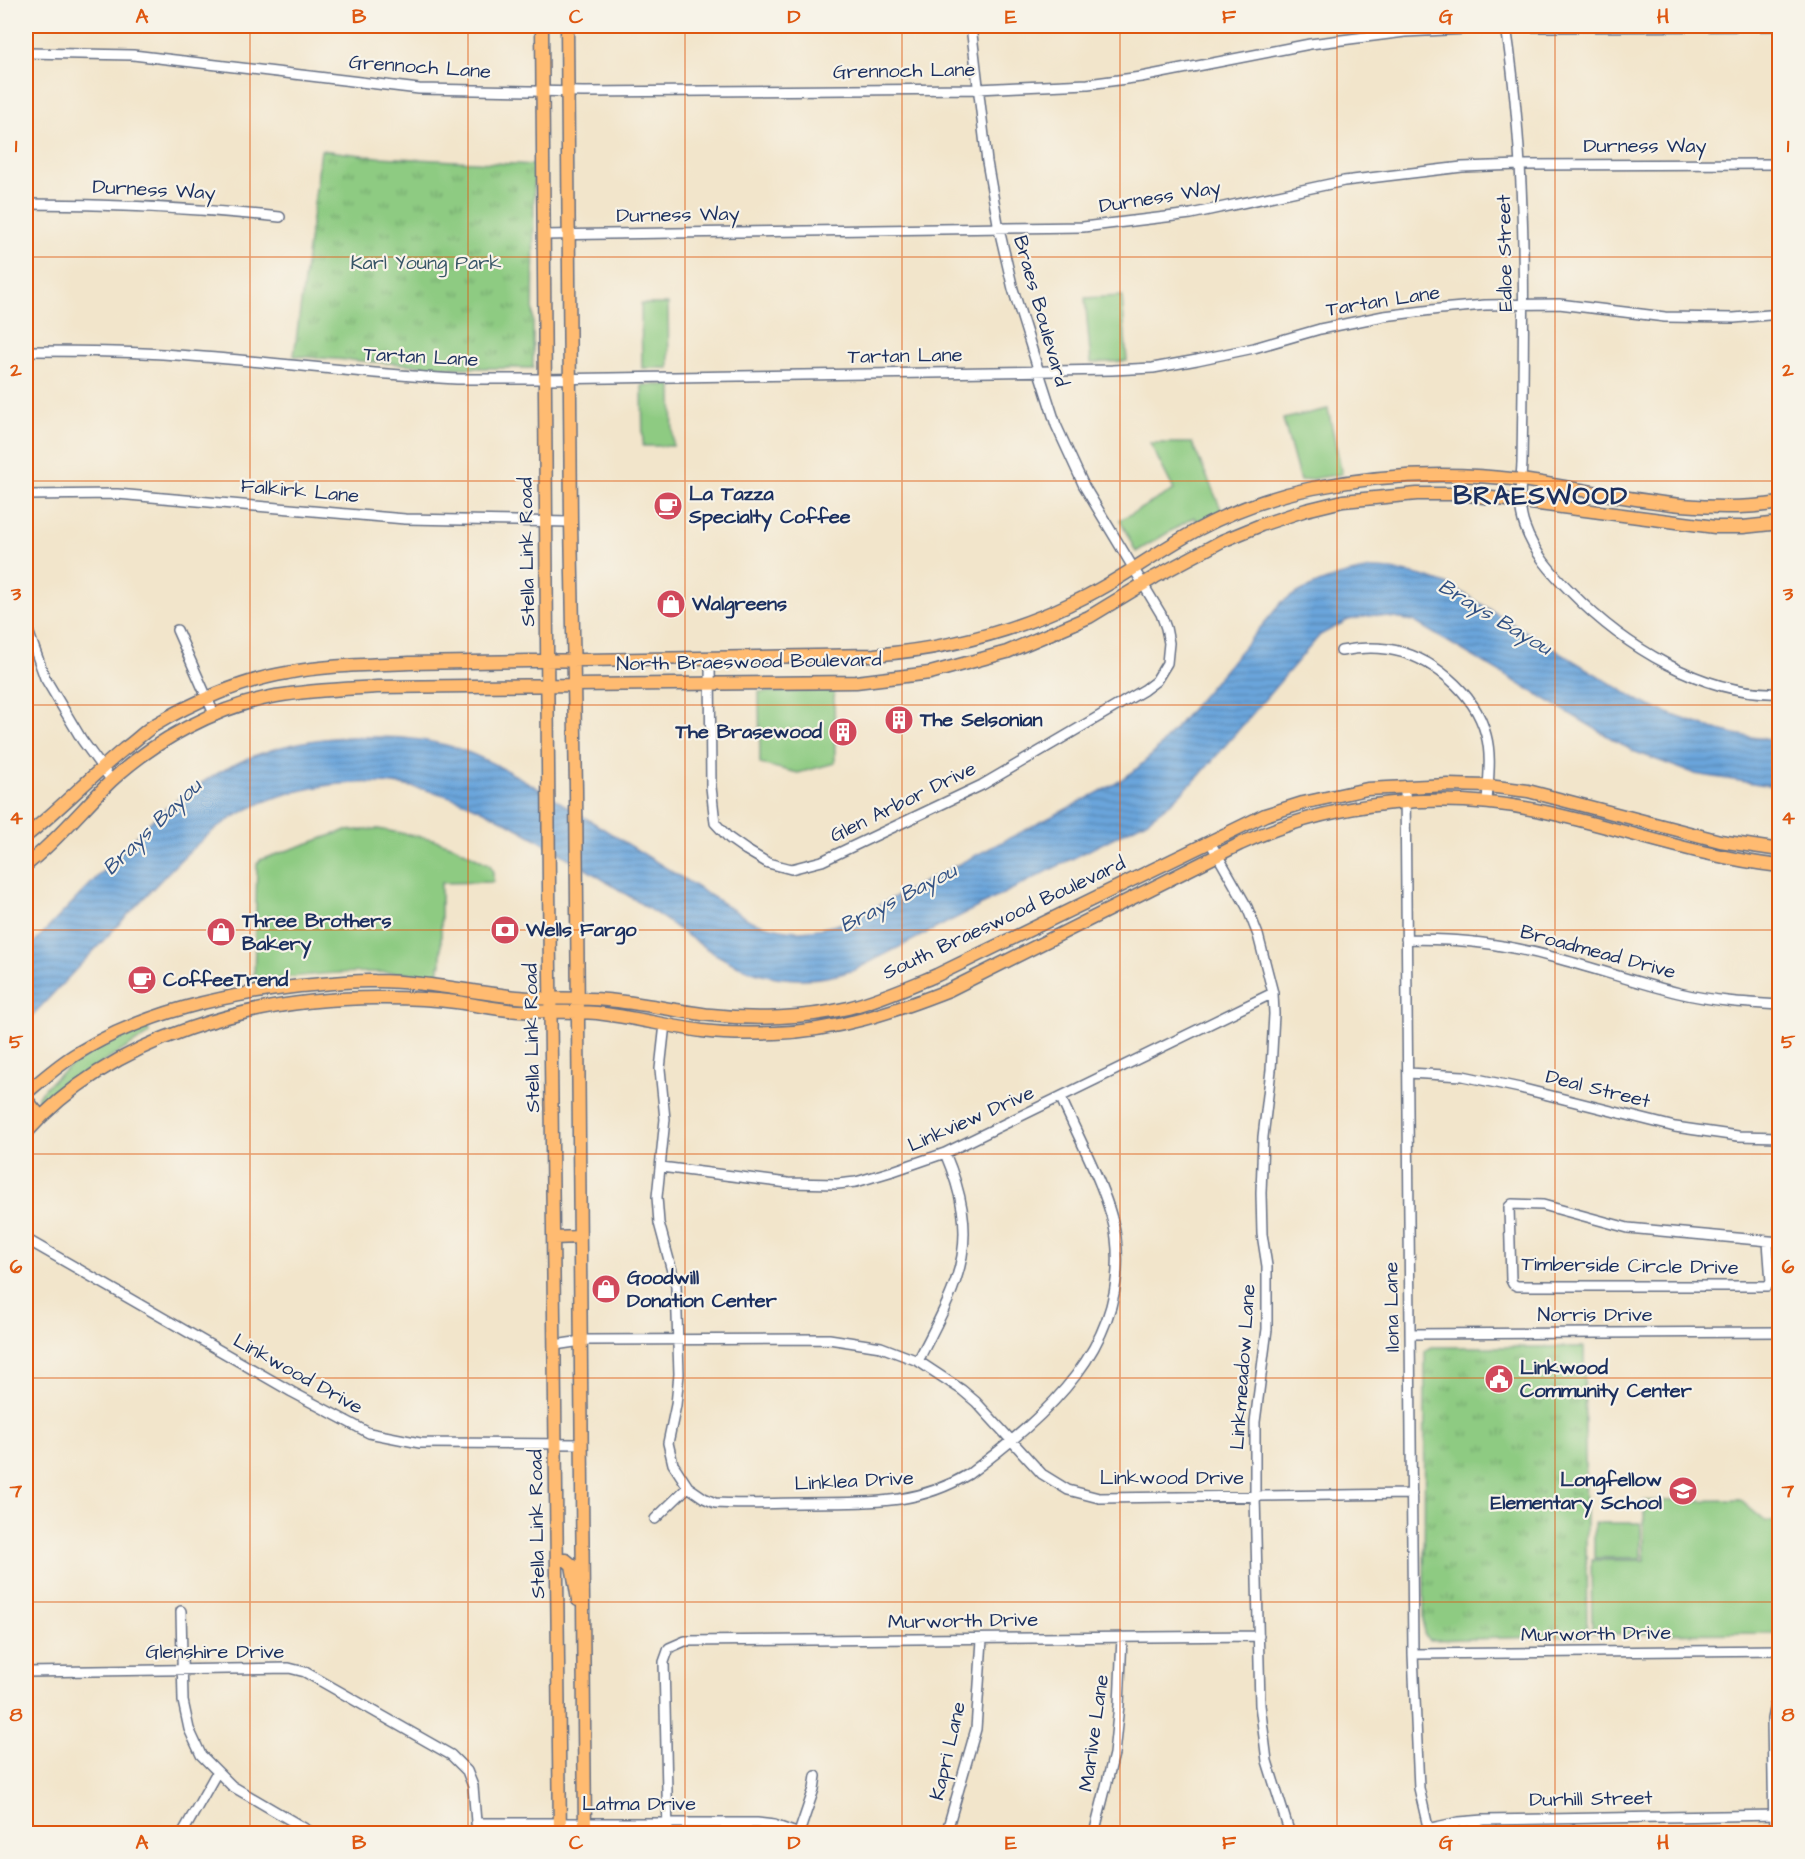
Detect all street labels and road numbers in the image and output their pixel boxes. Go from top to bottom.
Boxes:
street label: Grennoch Lane [348,48,492,86]
street label: Grennoch Lane [833,56,976,86]
street label: Durness Way [1583,132,1707,161]
street label: Durness Way [92,173,216,208]
street label: Durness Way [1097,174,1223,221]
street label: Edloe Street [1490,194,1520,312]
street label: Durness Way [616,200,740,231]
street label: Braes Boulevard [1006,232,1076,390]
street label: Tartan Lane [1324,278,1442,324]
street label: Tartan Lane [363,340,479,374]
street label: Tartan Lane [847,341,963,371]
street label: Falkirk Lane [240,472,360,510]
street label: Stella Link Road [512,477,542,627]
street label: North Braeswood Boulevard [616,646,882,678]
street label: Glen Arbor Drive [825,754,981,850]
street label: South Braeswood Boulevard [878,849,1130,987]
street label: Broadmead Drive [1517,918,1679,986]
street label: Stella Link Road [517,963,547,1113]
street label: Deal Street [1543,1062,1653,1116]
street label: Linkview Drive [903,1079,1039,1159]
street label: Timberside Circle Drive [1521,1250,1739,1282]
street label: Ilona Lane [1377,1261,1407,1352]
street label: Linkmeadow Lane [1223,1283,1263,1451]
street label: Norris Drive [1537,1301,1653,1329]
street label: Linkwood Drive [228,1327,368,1421]
street label: Stella Link Road [522,1449,552,1599]
street label: Linklea Drive [794,1464,915,1498]
street label: Linkwood Drive [1100,1464,1244,1492]
street label: Murworth Drive [888,1606,1039,1636]
street label: Murworth Drive [1521,1619,1672,1649]
street label: Glenshire Drive [146,1638,285,1666]
street label: Marlive Lane [1072,1672,1116,1793]
street label: Kapri Lane [923,1699,973,1803]
street label: Durhill Street [1529,1784,1653,1814]
street label: Latma Drive [582,1790,696,1818]

